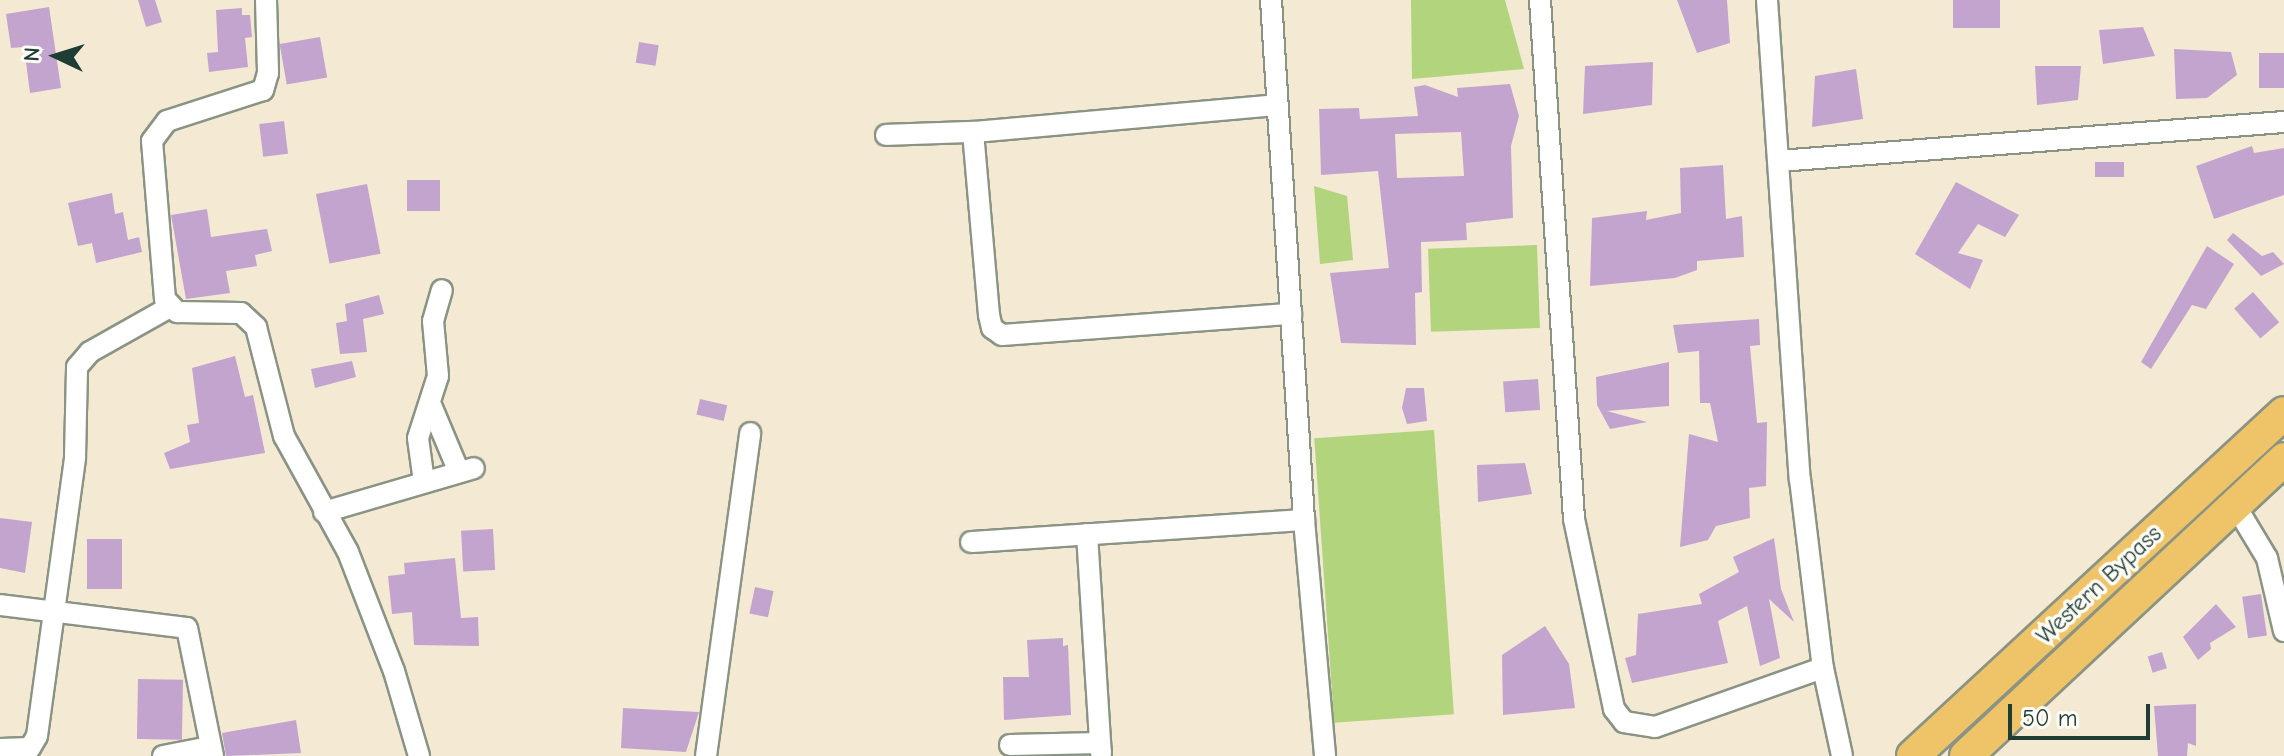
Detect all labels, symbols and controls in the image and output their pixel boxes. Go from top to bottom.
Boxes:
north arrow [16,16,96,96]
text: N [19,46,46,62]
street label: Western Bypass [2030,520,2168,650]
scale bar [2012,688,2154,738]
text: 50 m [2022,704,2078,732]

